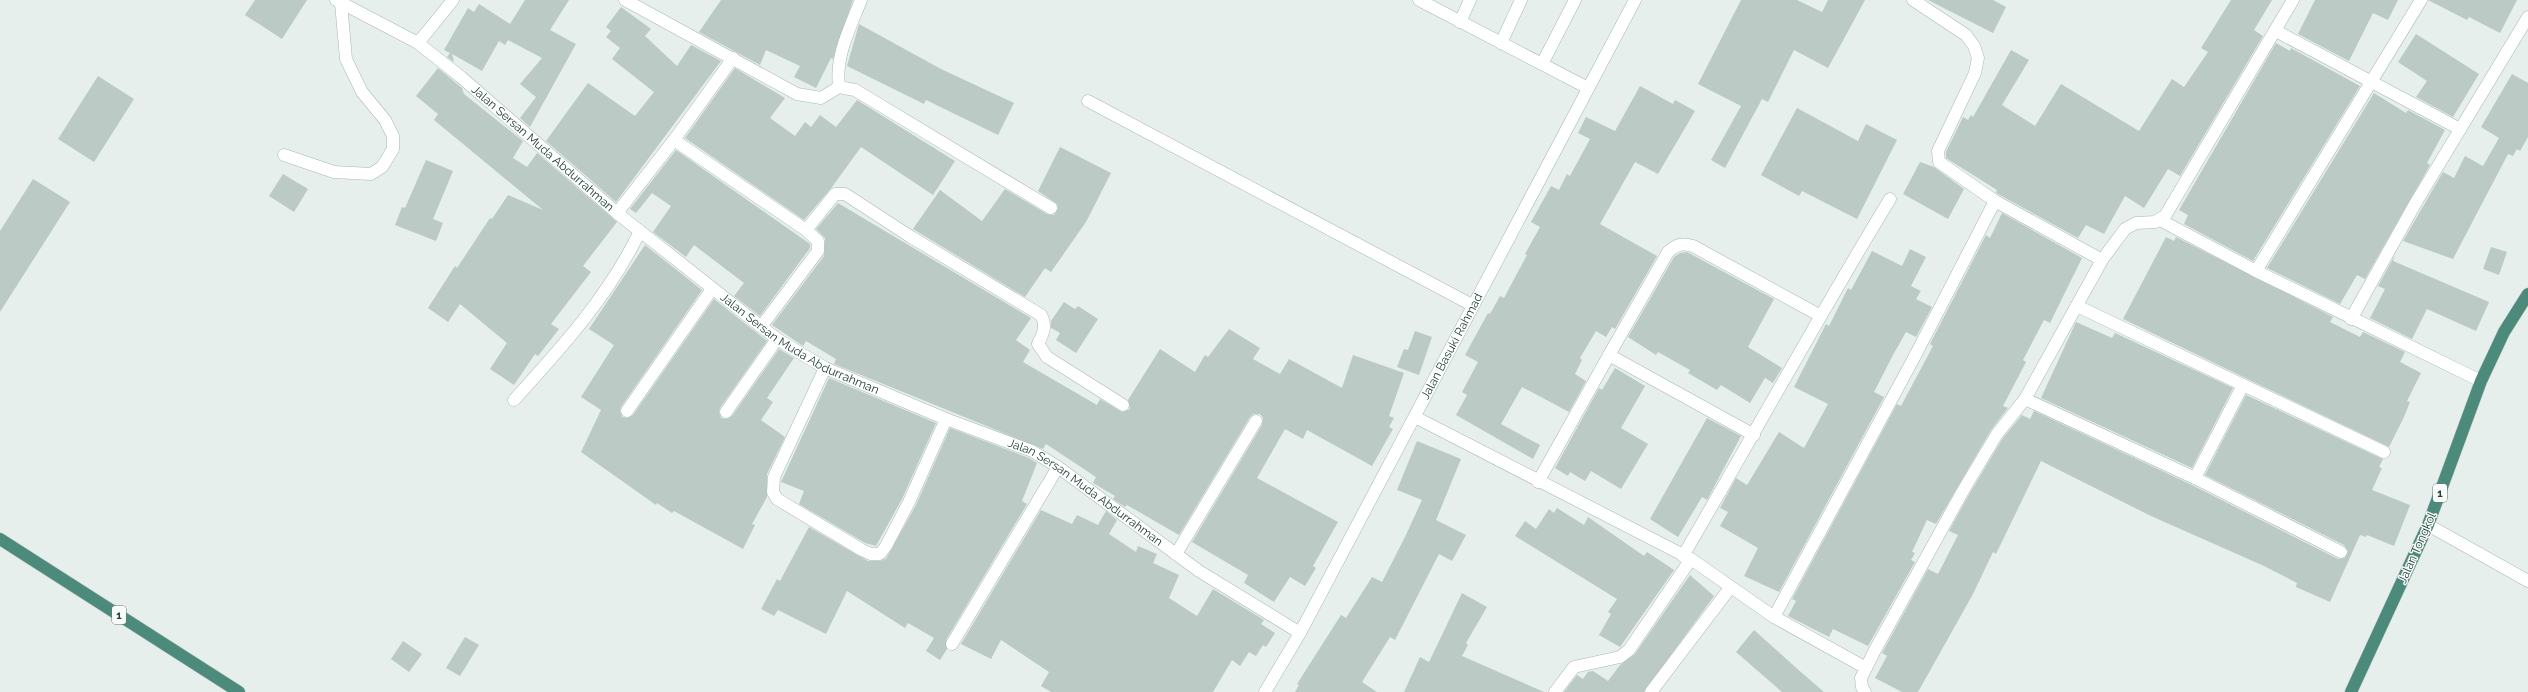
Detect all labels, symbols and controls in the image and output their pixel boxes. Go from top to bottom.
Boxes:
street label: Jalan Sersan Muda Abdurrahman [469,83,617,214]
street label: Jalan Sersan Muda Abdurrahman [718,290,881,397]
street label: Jalan Basuki Rahmad [1418,291,1486,402]
street label: Jalan Sersan Muda Abdurrahman [1006,436,1165,549]
road number: 1 [2433,484,2447,502]
street label: Jalan Tongkol [2395,510,2439,585]
road number: 1 [112,606,126,624]

